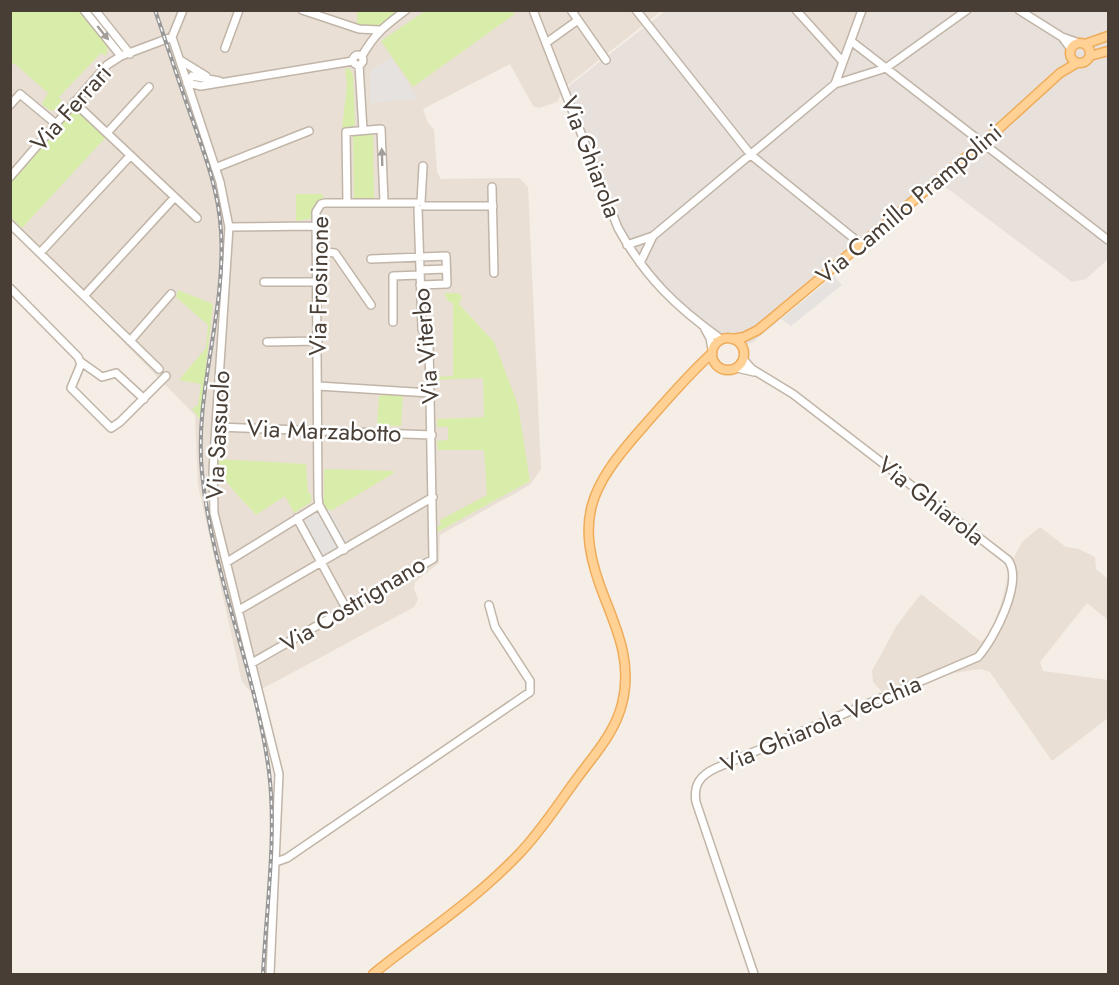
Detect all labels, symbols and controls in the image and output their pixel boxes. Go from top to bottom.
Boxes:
one-way arrow [96,25,109,41]
street label: Via Ferrari [22,56,119,159]
street label: Via Ghiarola [552,91,631,223]
street label: Via Camillo Prampolini [808,115,1009,292]
one-way arrow [378,147,387,166]
street label: Via Frosinone [300,216,337,356]
street label: Via Viterbo [403,287,448,405]
street label: Via Sassuolo [197,370,238,500]
street label: Via Marzabotto [246,410,402,451]
street label: Via Ghiarola [870,447,992,554]
street label: Via Costrignano [274,546,432,661]
street label: Via Ghiarola Vecchia [715,665,926,782]

